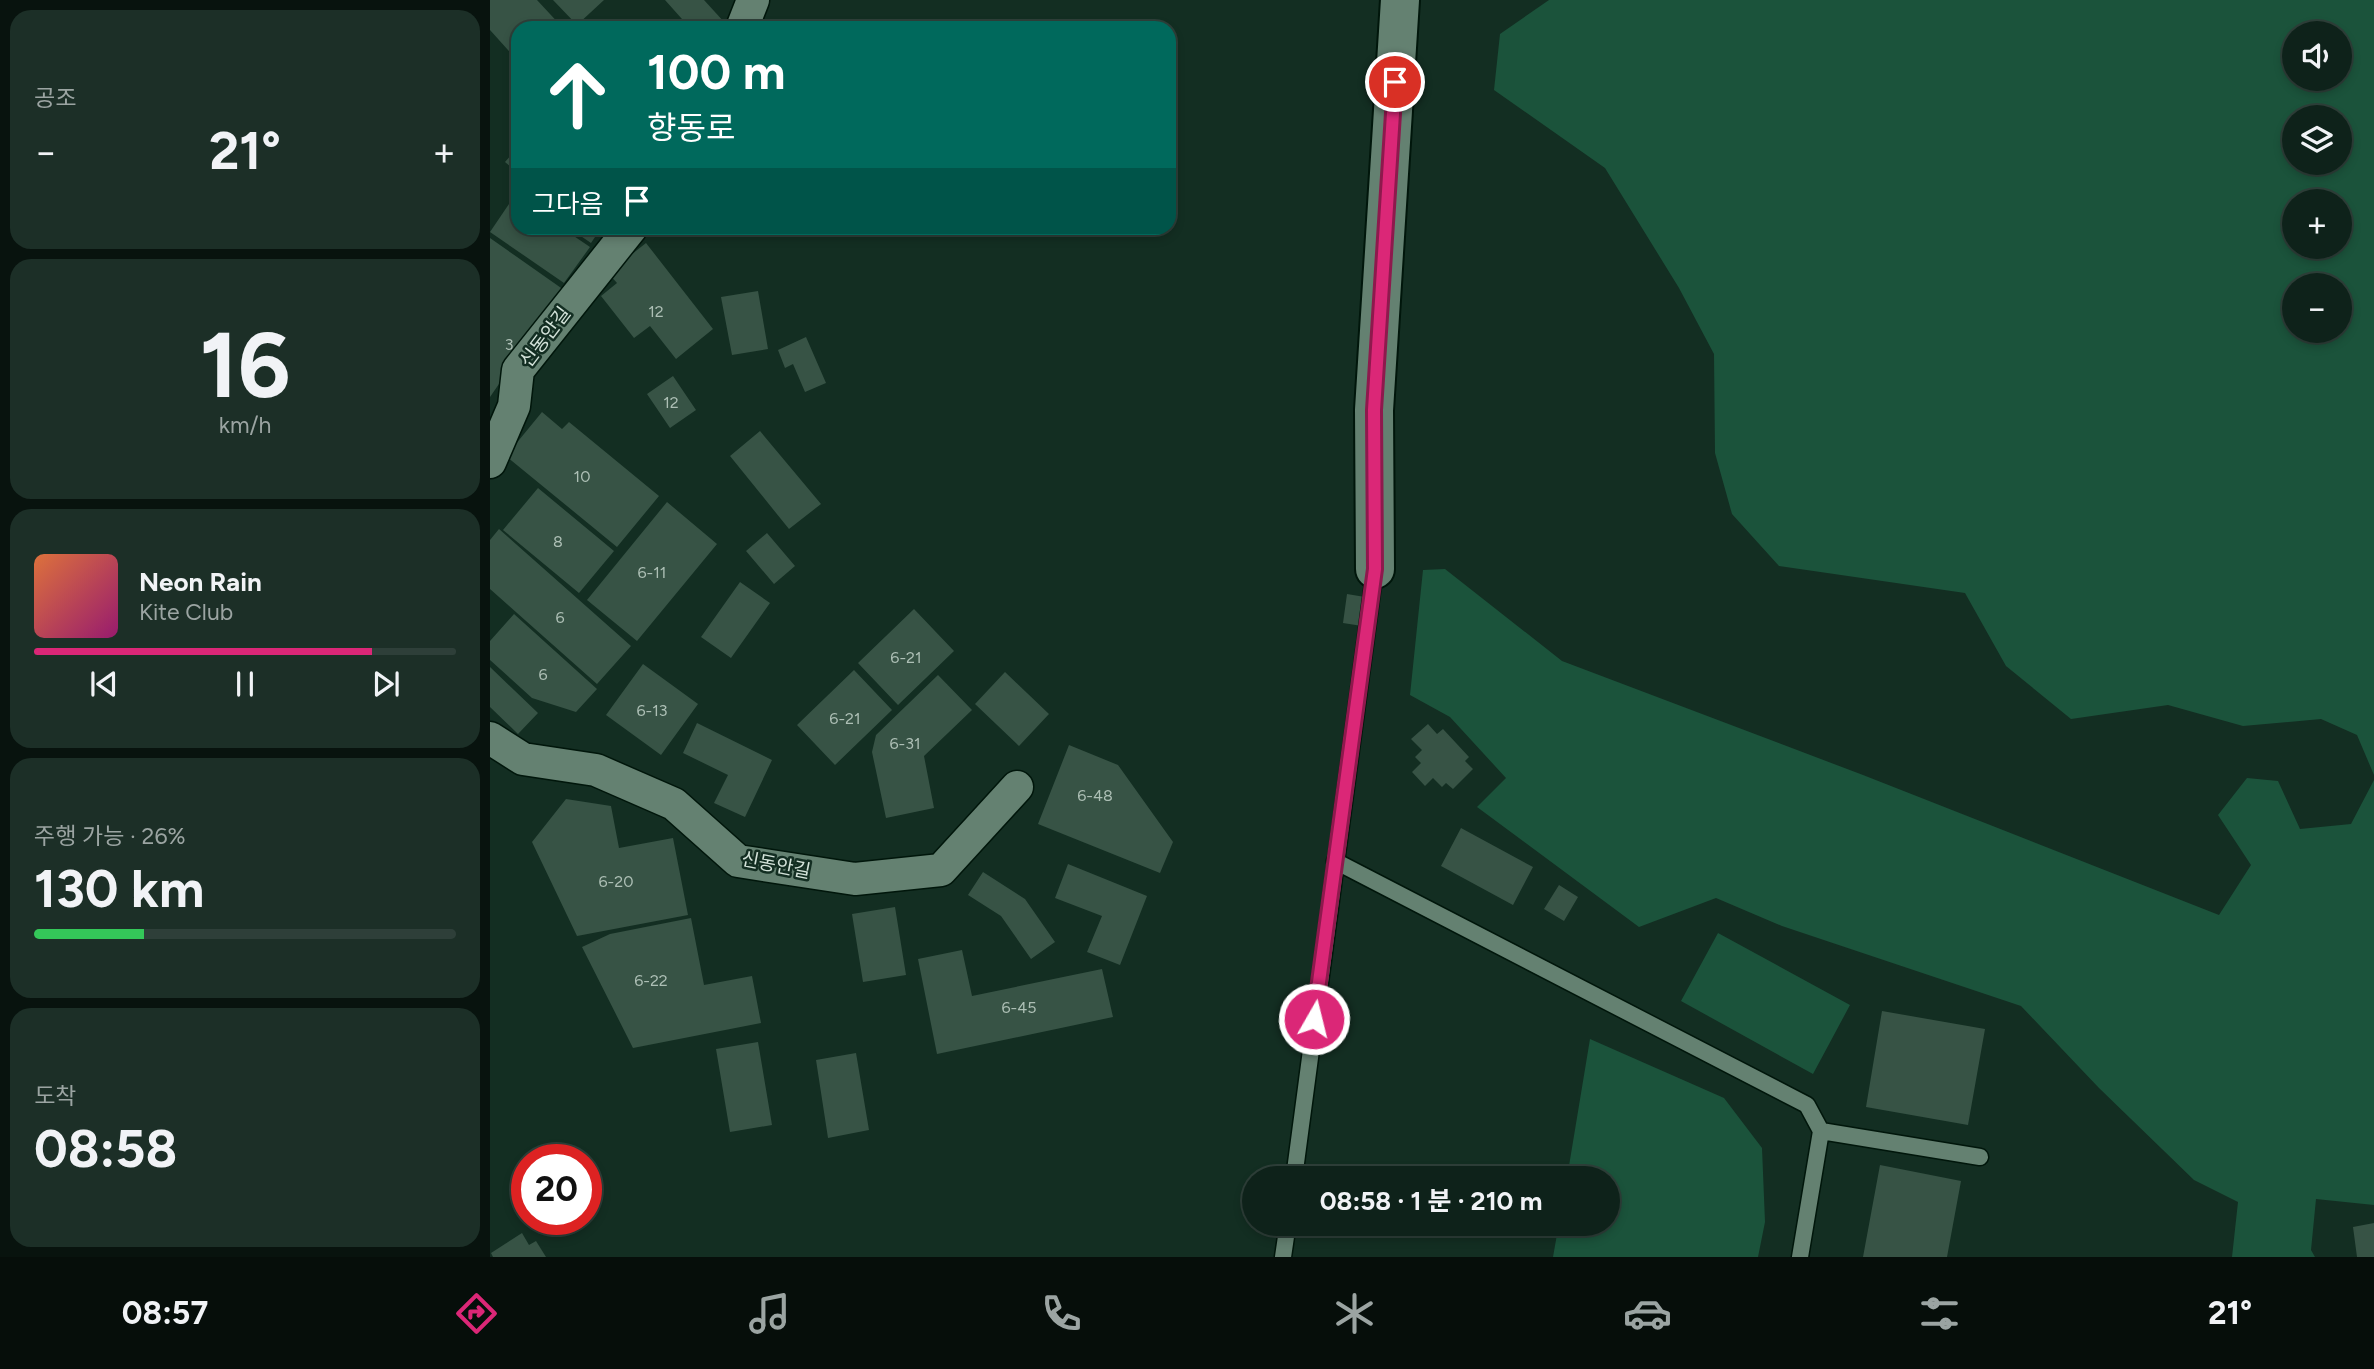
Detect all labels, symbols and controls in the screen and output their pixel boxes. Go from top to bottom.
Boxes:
map controls [2282,21,2352,343]
button: sound [2282,21,2352,91]
text: 100 m [647,42,786,101]
icon: ahead [532,49,623,140]
pin [1365,52,1425,112]
icon: arrive [1376,63,1414,101]
text: 공조 [34,84,76,112]
button: layers [2282,105,2352,175]
text: 향동로 [647,109,735,147]
text: 21° [209,120,281,182]
text: − [34,129,58,175]
text: + [432,129,456,175]
icon: arrive [618,182,656,220]
text: 그다음 [532,188,604,220]
button: + [2282,189,2352,259]
button: − [2282,273,2352,343]
street label: 신동안길 [515,302,575,372]
house number: 12 [648,302,664,321]
text: 16 [199,311,291,420]
house number: 3 [505,335,513,354]
house number: 12 [663,393,679,412]
text: km/h [219,411,271,439]
house number: 10 [574,467,590,486]
house number: 8 [553,532,563,551]
house number: 6-11 [638,563,666,582]
text: Neon Rain [139,566,262,598]
text: Kite Club [139,598,233,626]
house number: 6 [555,608,565,627]
house number: 6-21 [890,648,922,667]
icon: previous [85,665,123,703]
icon: pause [226,665,264,703]
icon: next [367,665,405,703]
house number: 6 [538,665,548,684]
house number: 6-13 [636,701,668,720]
house number: 6-21 [829,709,861,728]
house number: 6-31 [889,734,921,753]
house number: 6-48 [1077,786,1113,805]
text: 주행 가능 · 26% [34,822,185,850]
street label: 신동안길 [739,847,813,883]
text: 130 km [34,858,204,920]
house number: 6-20 [599,872,633,891]
house number: 6-22 [634,971,668,990]
position arrow [1277,982,1351,1056]
house number: 6-45 [1002,998,1036,1017]
text: 도착 [34,1082,76,1110]
text: 08:58 [34,1118,177,1180]
speed limit sign: 20 [511,1144,602,1235]
text: 08:58 · 1 분 · 210 m [1320,1185,1542,1217]
icon: directions [452,1289,501,1338]
icon: music [745,1289,794,1338]
icon: phone [1037,1289,1086,1338]
icon: climate [1330,1289,1379,1338]
icon: car [1623,1289,1672,1338]
icon: filters [1915,1289,1964,1338]
text: 08:57 [122,1294,208,1332]
text: 21° [2208,1294,2252,1332]

